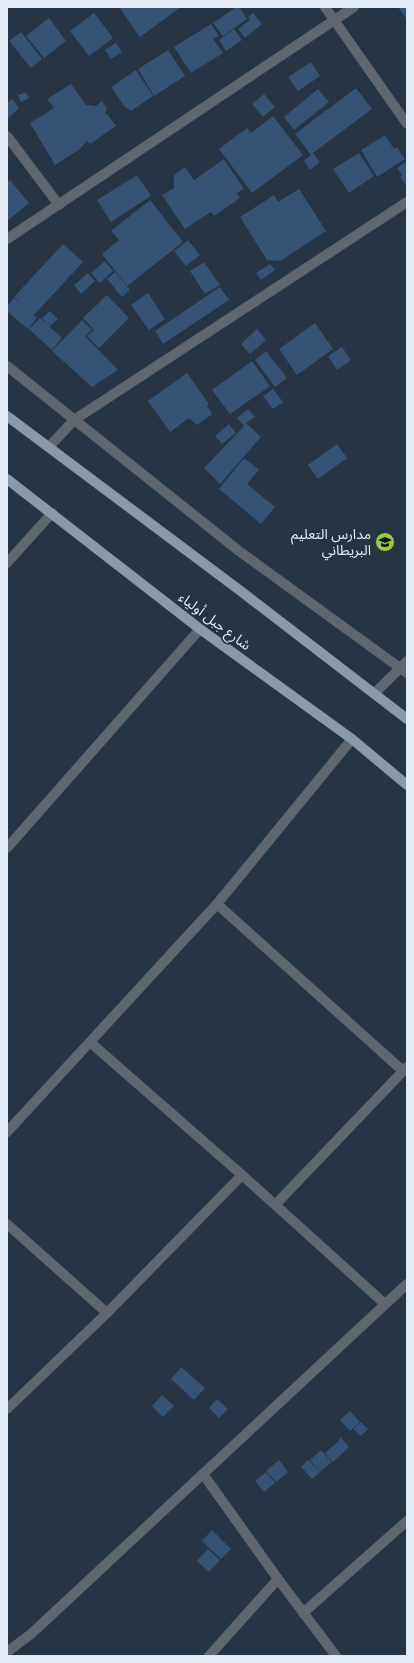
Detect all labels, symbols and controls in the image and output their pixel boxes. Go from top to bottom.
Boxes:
place label: مدارس التعليم البريطاني [291,526,371,561]
school or university icon: مدارس التعليم البريطاني [374,531,396,553]
street label: شارع جبل أولياء [174,588,255,656]

